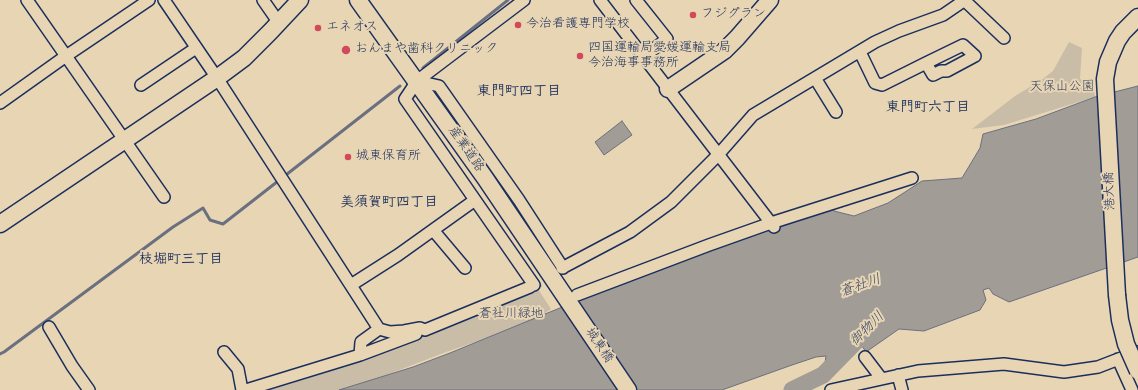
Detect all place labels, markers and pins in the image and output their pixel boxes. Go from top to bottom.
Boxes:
place label: フジグラン [701,7,766,23]
marker: フジグラン [688,10,698,20]
place label: 今治看護専門学校 [526,17,630,33]
place label: エネオス [326,20,378,36]
marker: 今治看護専門学校 [513,20,523,30]
marker: エネオス [313,23,323,33]
place label: 四国運輸局愛媛運輸支局 今治海事事務所 [588,41,731,72]
place label: おんまや歯科クリニック [355,42,498,58]
marker: おんまや歯科クリニック [340,44,352,56]
marker: 四国運輸局愛媛運輸支局 今治海事事務所 [575,51,585,61]
place label: 城東保育所 [356,149,421,165]
marker: 城東保育所 [343,152,353,162]

